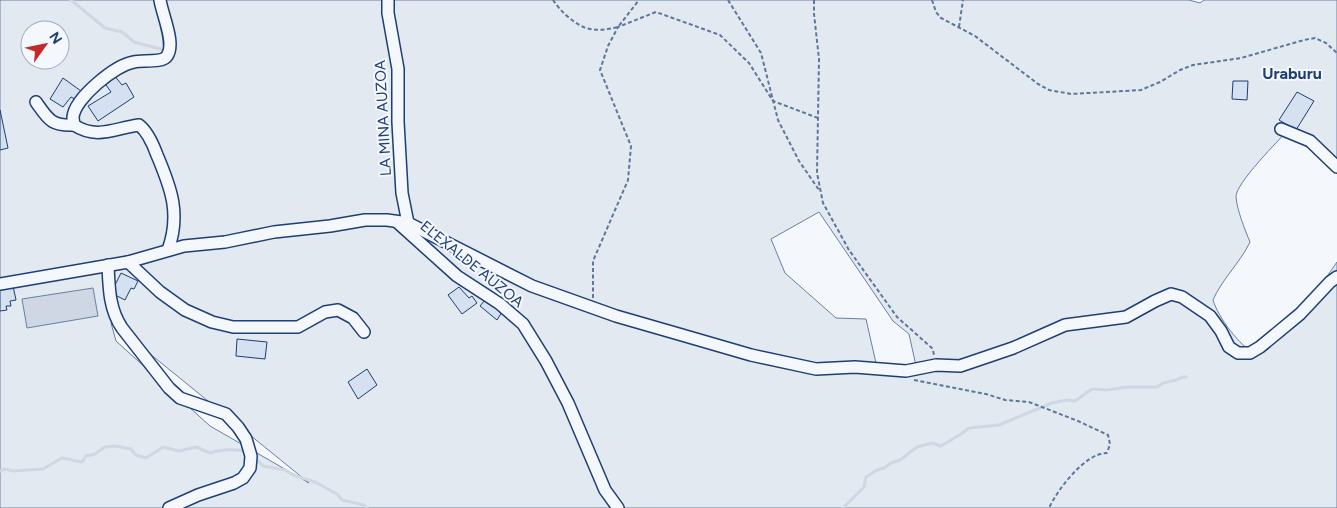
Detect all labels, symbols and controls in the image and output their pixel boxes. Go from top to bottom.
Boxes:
north arrow [20,20,70,70]
text: N [45,29,66,47]
street label: LA MINA AUZOA [371,60,395,176]
district label: Uraburu [1262,64,1322,83]
street label: ELEXALDE AUZOA [417,217,527,311]

